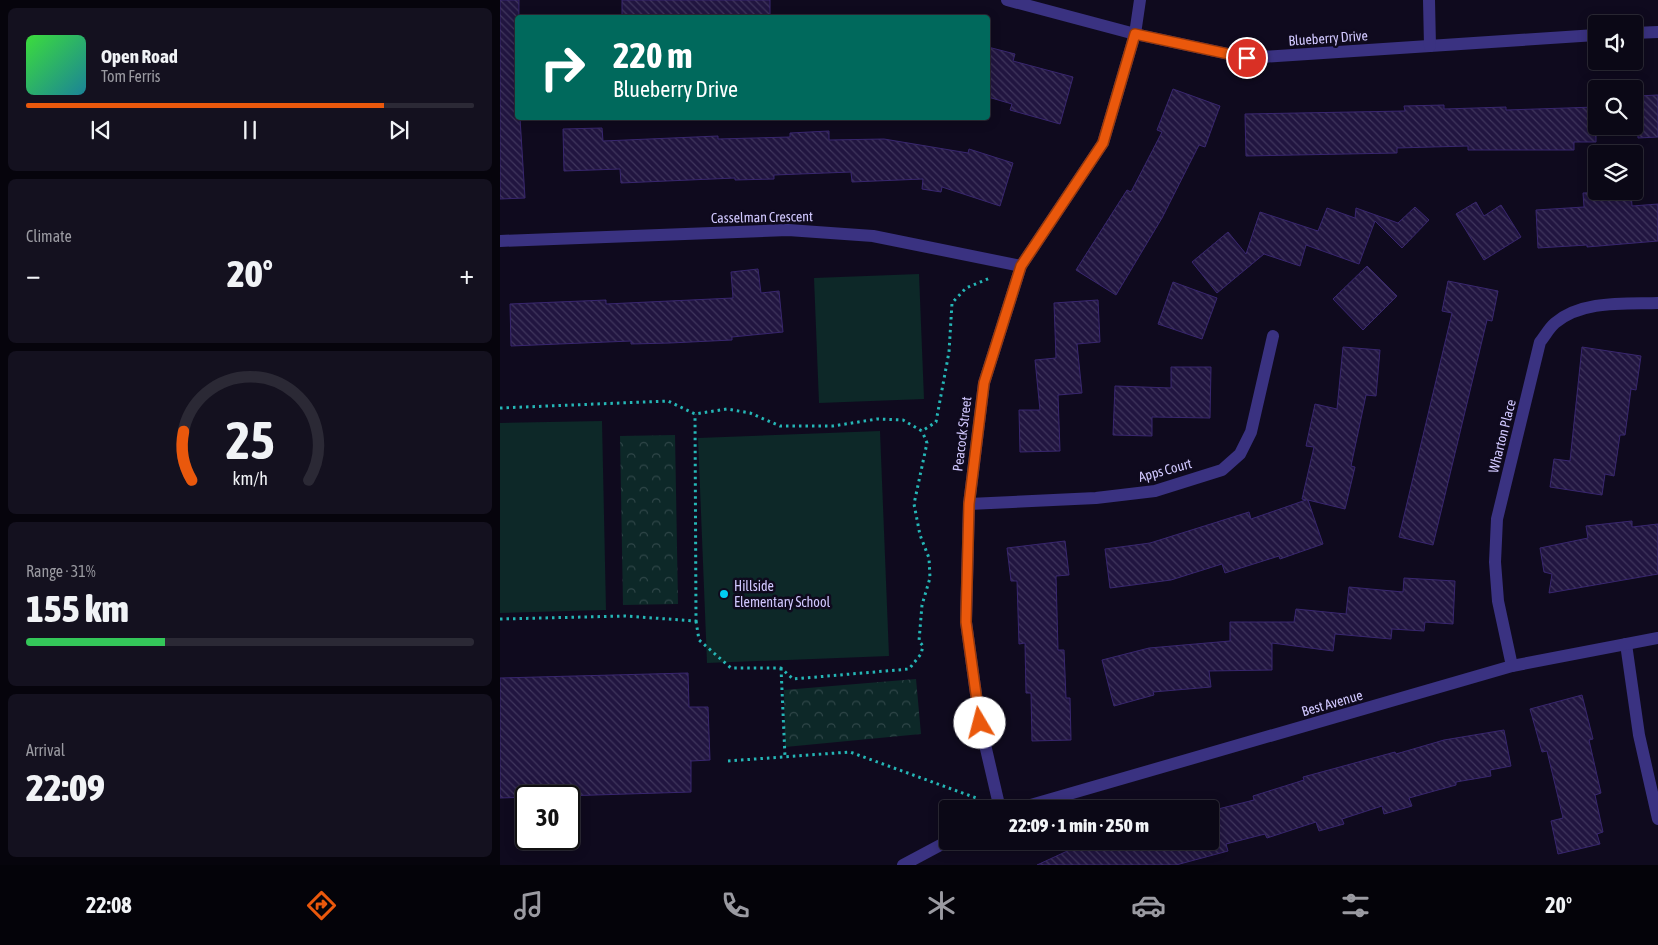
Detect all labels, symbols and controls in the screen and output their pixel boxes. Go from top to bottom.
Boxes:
map controls [1588,15,1643,200]
button: sound [1588,15,1643,70]
street label: Blueberry Drive [1288,27,1368,49]
icon: right [530,35,595,100]
text: 220 m [613,35,692,75]
pin [1226,37,1268,79]
icon: arrive [1233,44,1261,72]
text: Open Road [101,45,178,67]
text: Tom Ferris [101,67,160,85]
text: Blueberry Drive [613,76,738,102]
button: search [1588,80,1643,135]
icon: previous [87,116,115,144]
icon: pause [236,116,264,144]
icon: next [385,116,413,144]
button: layers [1588,145,1643,200]
street label: Casselman Crescent [711,208,813,226]
text: Climate [26,227,72,245]
text: 20° [227,252,273,295]
text: − [26,258,41,290]
text: + [459,258,474,290]
street label: Peacock Street [949,396,975,472]
street label: Wharton Place [1485,398,1519,474]
text: 25 [226,410,274,470]
street label: Apps Court [1137,455,1193,485]
text: km/h [232,468,268,489]
text: Range · 31% [26,562,96,580]
place label: Hillside Elementary School [734,578,830,610]
text: 155 km [26,587,129,630]
marker: Hillside Elementary School [718,588,730,600]
street label: Best Avenue [1300,687,1364,719]
position arrow [953,696,1005,748]
text: Arrival [26,741,65,759]
text: 22:09 [26,766,105,809]
speed limit sign: 30 [515,785,580,850]
text: 22:09 · 1 min · 250 m [1009,814,1149,836]
icon: directions [304,888,339,923]
icon: music [511,888,546,923]
icon: phone [718,888,753,923]
icon: climate [924,888,959,923]
icon: car [1131,888,1166,923]
icon: filters [1338,888,1373,923]
text: 22:08 [86,892,132,918]
text: 20° [1545,892,1572,918]

